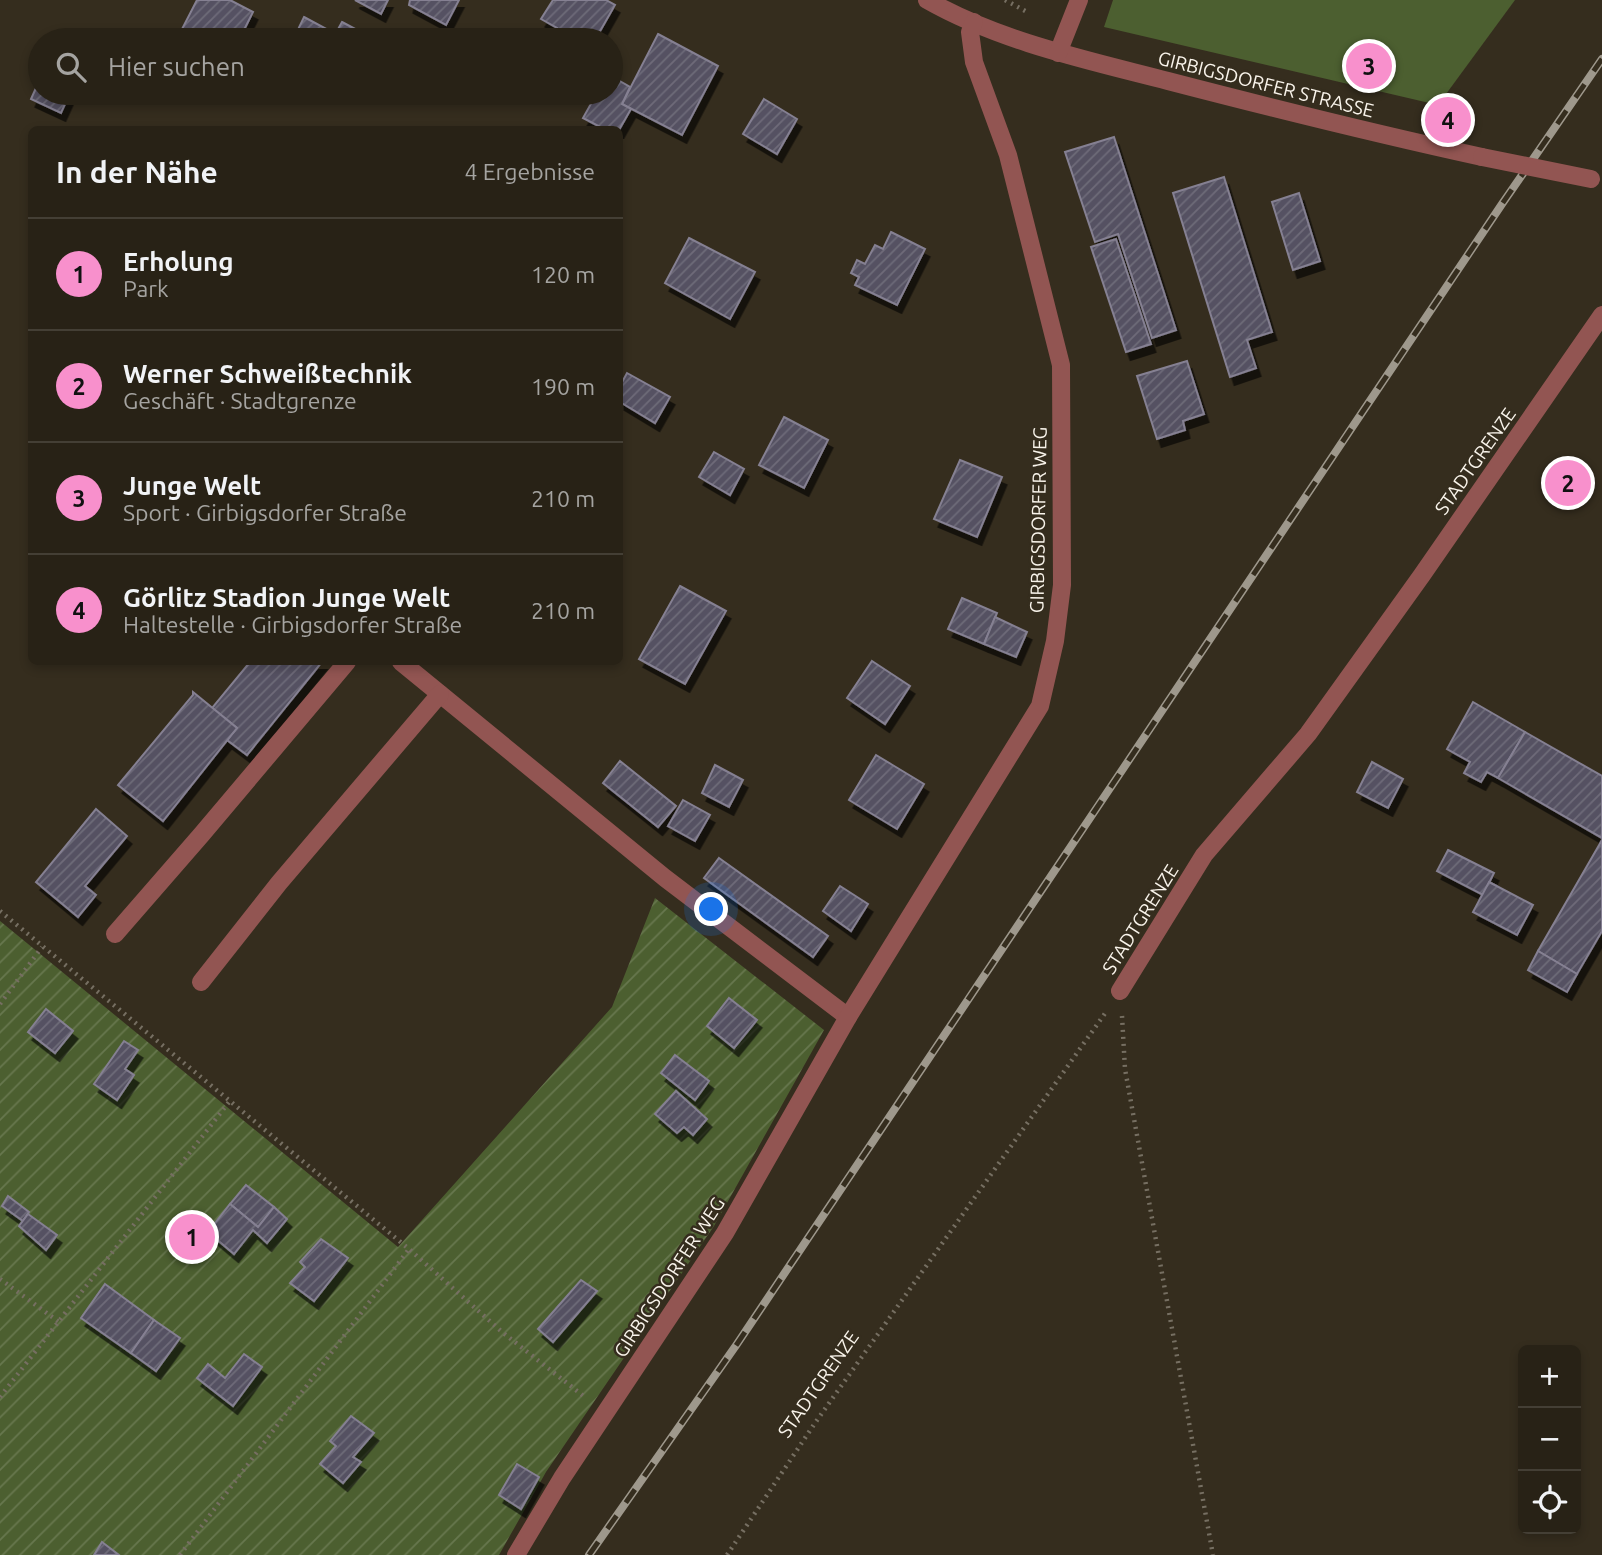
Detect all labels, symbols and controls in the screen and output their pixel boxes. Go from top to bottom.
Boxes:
search box [28,28,623,105]
pin: 3 [1346,40,1392,92]
street label: GIRBIGSDORFER STRASSE [1156,46,1376,122]
icon: search [52,48,90,86]
text: Hier suchen [108,52,245,81]
pin: 4 [1425,94,1471,146]
text: In der Nähe [56,155,218,189]
text: 4 Ergebnisse [464,159,595,184]
text: Erholung [123,247,234,276]
text: 1 [73,262,85,287]
text: 120 m [531,262,595,287]
text: Park [123,276,169,301]
text: Werner Schweißtechnik [123,359,412,388]
text: 2 [73,374,85,399]
text: 190 m [531,374,595,399]
text: Geschäft · Stadtgrenze [123,388,357,413]
street label: STADTGRENZE [1430,403,1520,519]
street label: GIRBIGSDORFER WEG [1025,427,1051,613]
pin: 2 [1545,457,1591,509]
text: Junge Welt [123,471,261,500]
text: 3 [73,486,85,511]
text: 210 m [531,486,595,511]
text: Sport · Girbigsdorfer Straße [123,500,407,525]
text: Görlitz Stadion Junge Welt [123,583,450,612]
text: 4 [73,598,85,623]
text: 210 m [531,598,595,623]
text: Haltestelle · Girbigsdorfer Straße [123,612,462,637]
street label: STADTGRENZE [1097,860,1183,978]
your location [694,892,728,926]
street label: GIRBIGSDORFER WEG [609,1193,729,1361]
pin: 1 [169,1211,215,1263]
street label: STADTGRENZE [773,1326,863,1442]
map controls [1518,1345,1581,1534]
button: + [1518,1345,1581,1408]
button: − [1518,1408,1581,1471]
button: locate [1518,1471,1581,1534]

